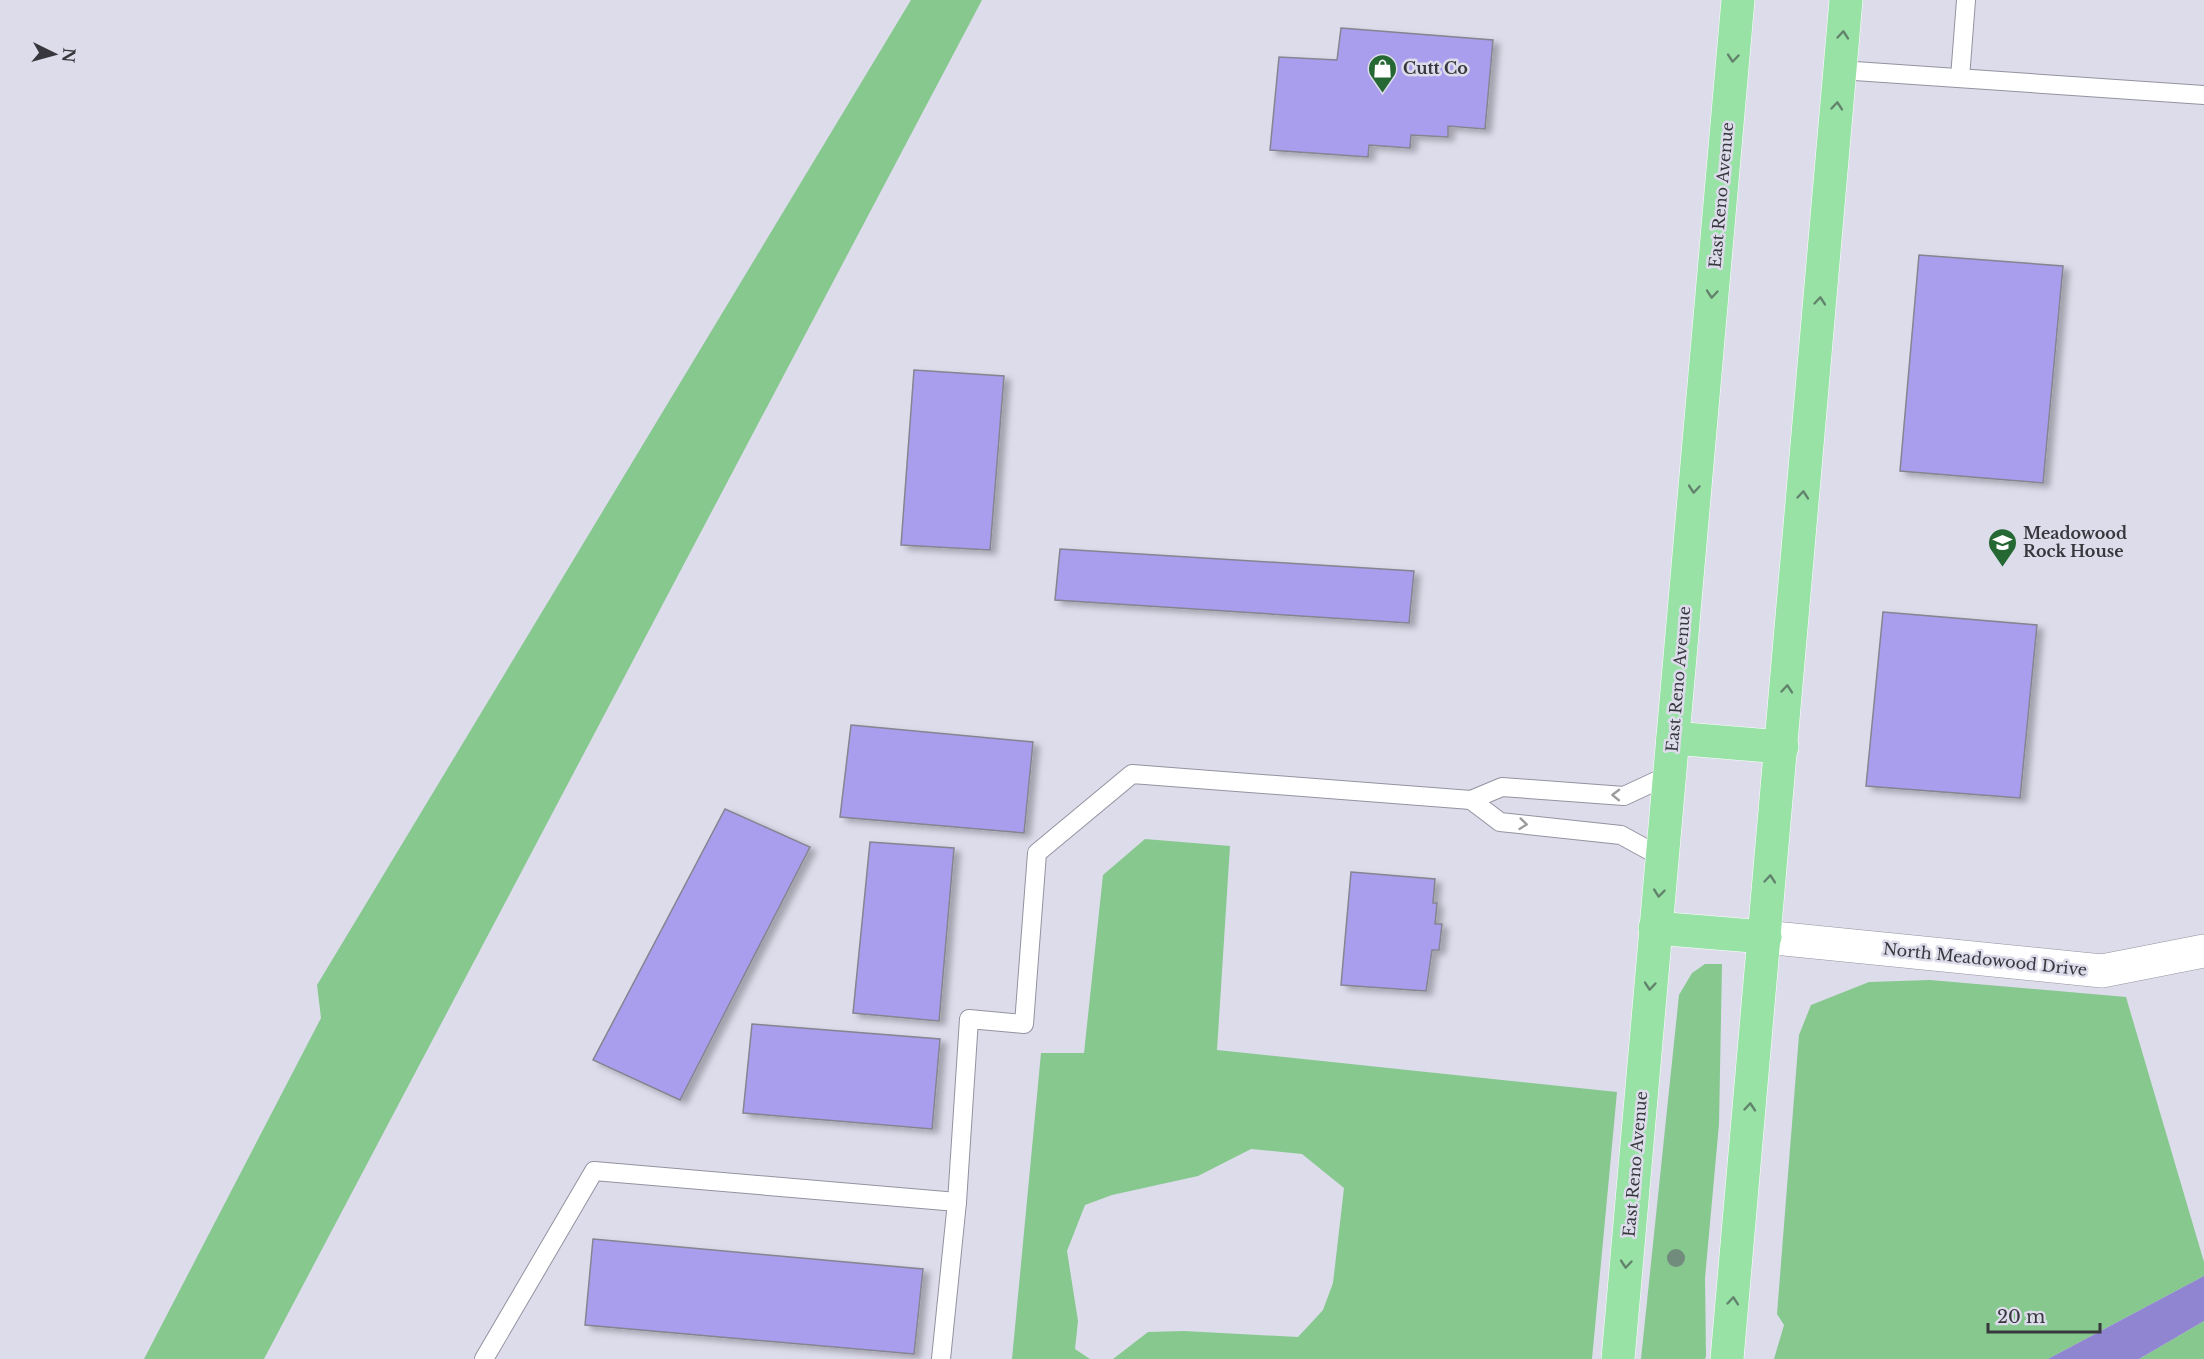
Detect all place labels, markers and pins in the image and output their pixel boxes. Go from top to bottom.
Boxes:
shop icon: Cutt Co [1366,52,1398,94]
place label: Cutt Co [1403,58,1468,78]
place label: Meadowood Rock House [2023,523,2127,561]
school or university icon: Meadowood Rock House [1986,526,2018,568]

